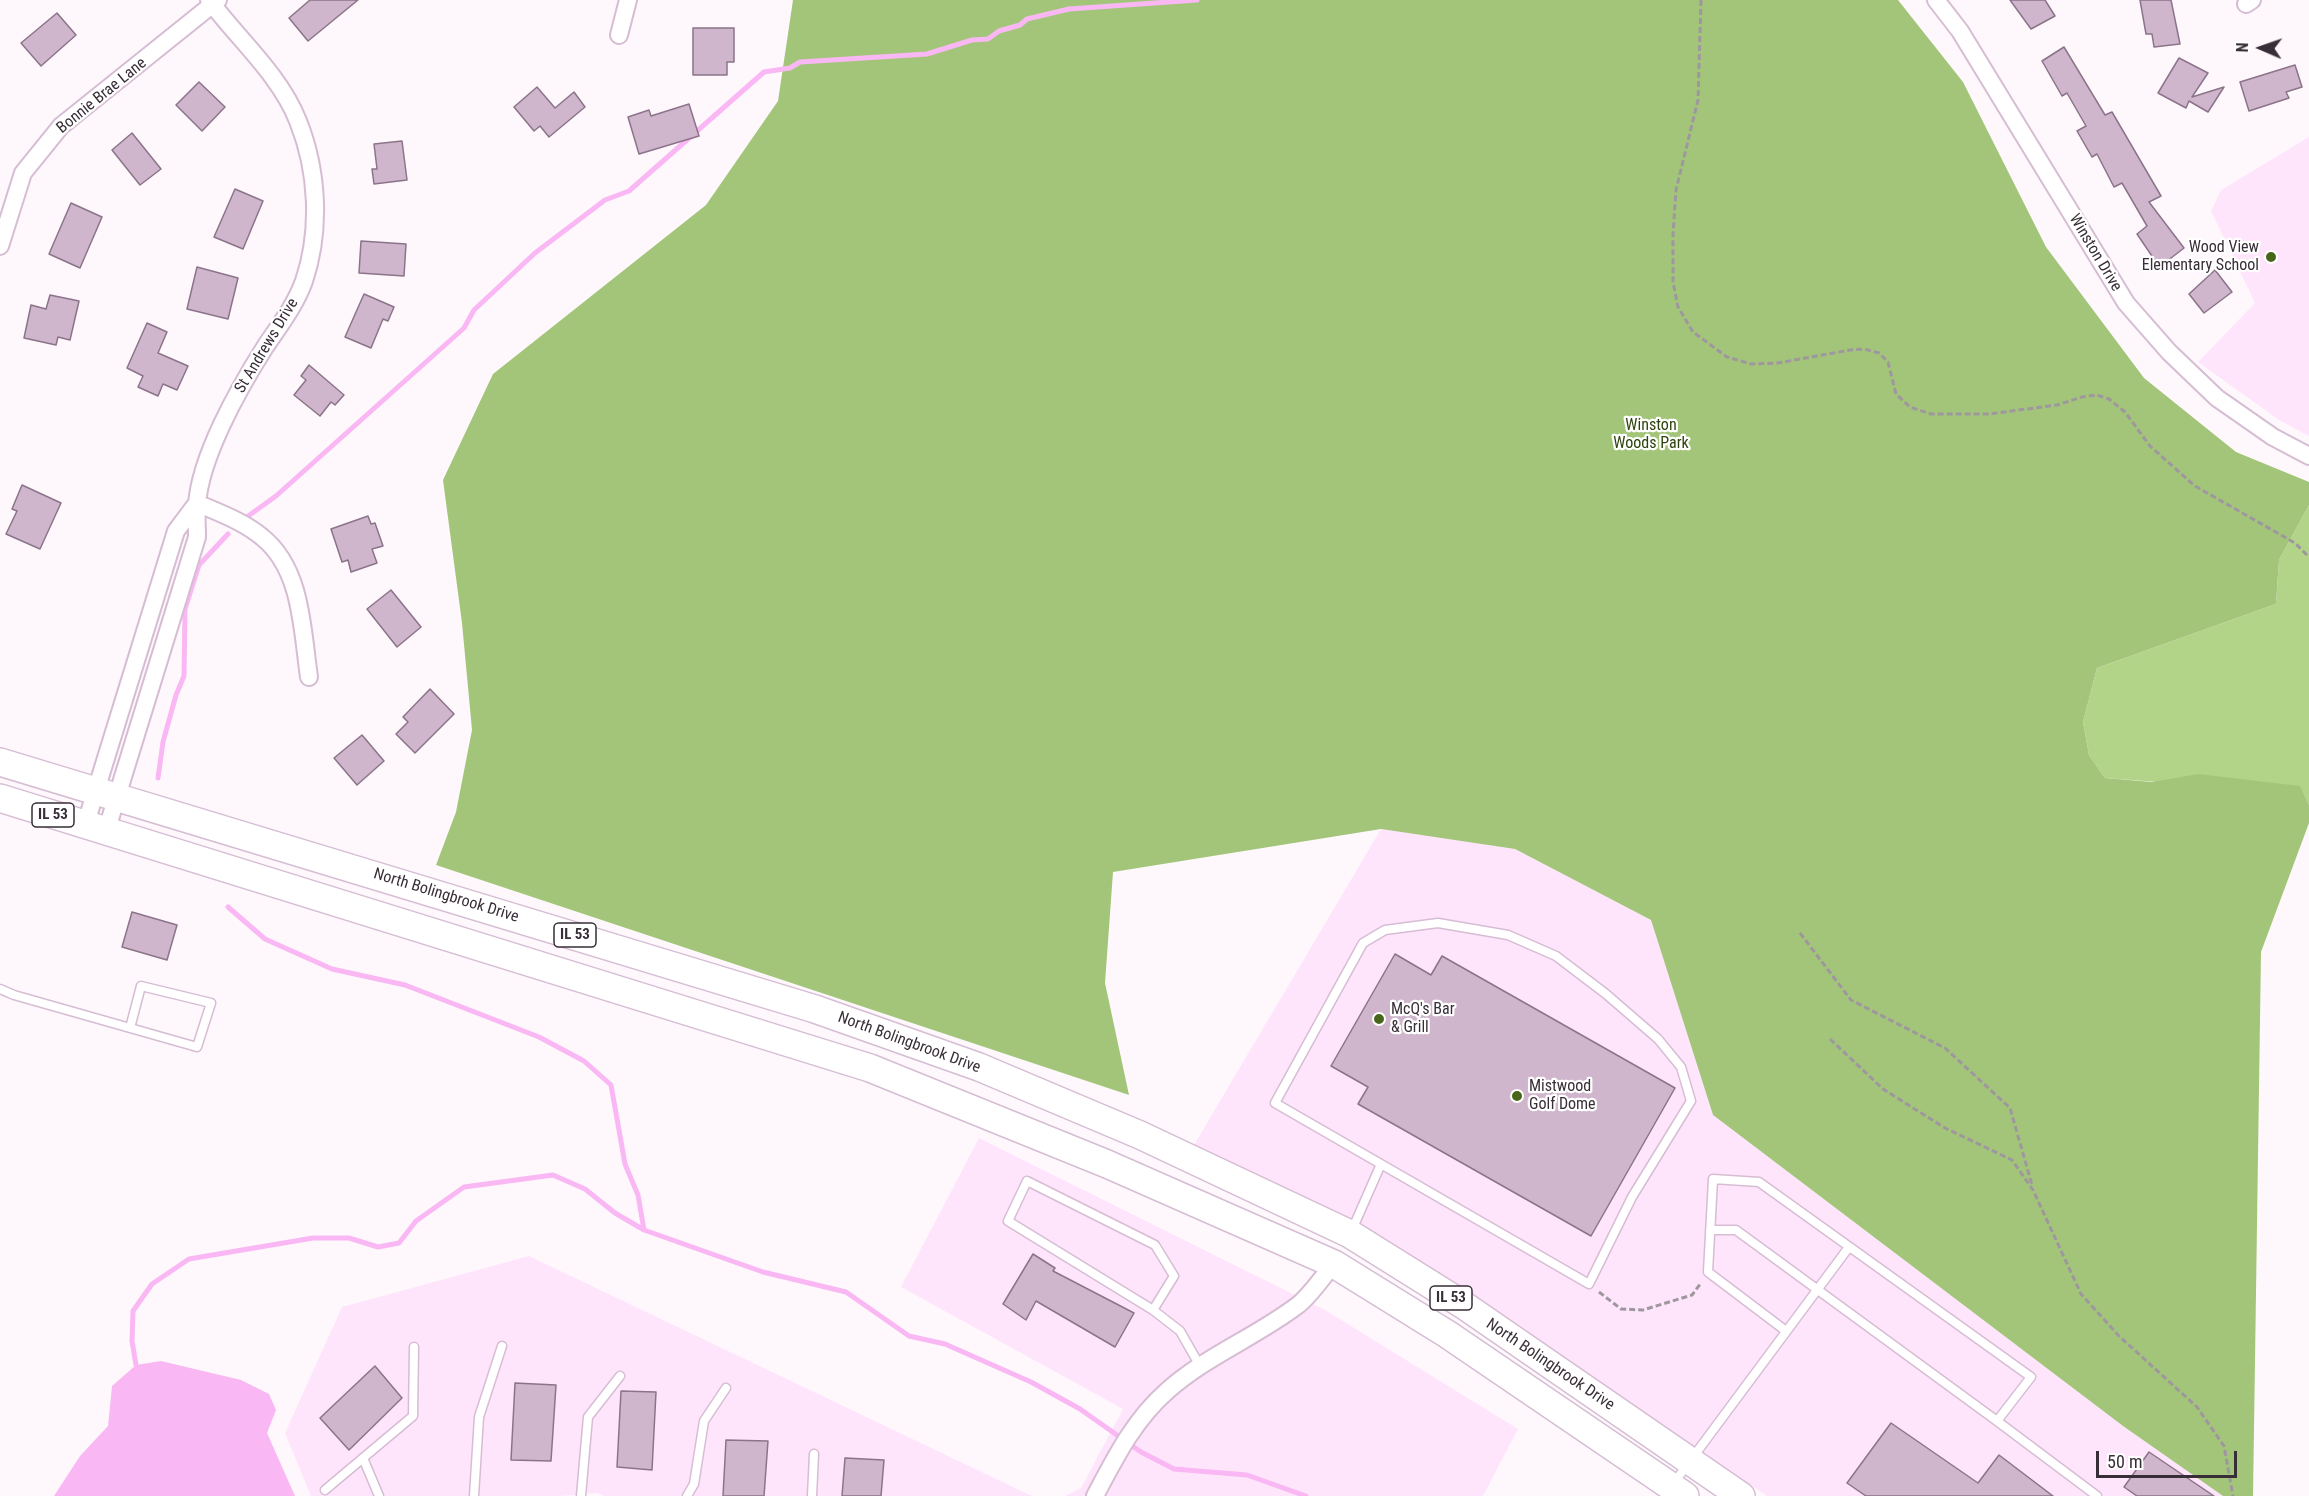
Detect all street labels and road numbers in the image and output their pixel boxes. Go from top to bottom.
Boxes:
street label: Bonnie Brae Lane [53,54,151,138]
street label: Winston Drive [2064,211,2126,295]
street label: St Andrews Drive [231,295,303,397]
road number: IL 53 [32,803,74,827]
street label: North Bolingbrook Drive [371,865,521,927]
road number: IL 53 [554,923,596,947]
street label: North Bolingbrook Drive [835,1008,983,1078]
road number: IL 53 [1430,1286,1472,1310]
street label: North Bolingbrook Drive [1482,1315,1618,1415]

